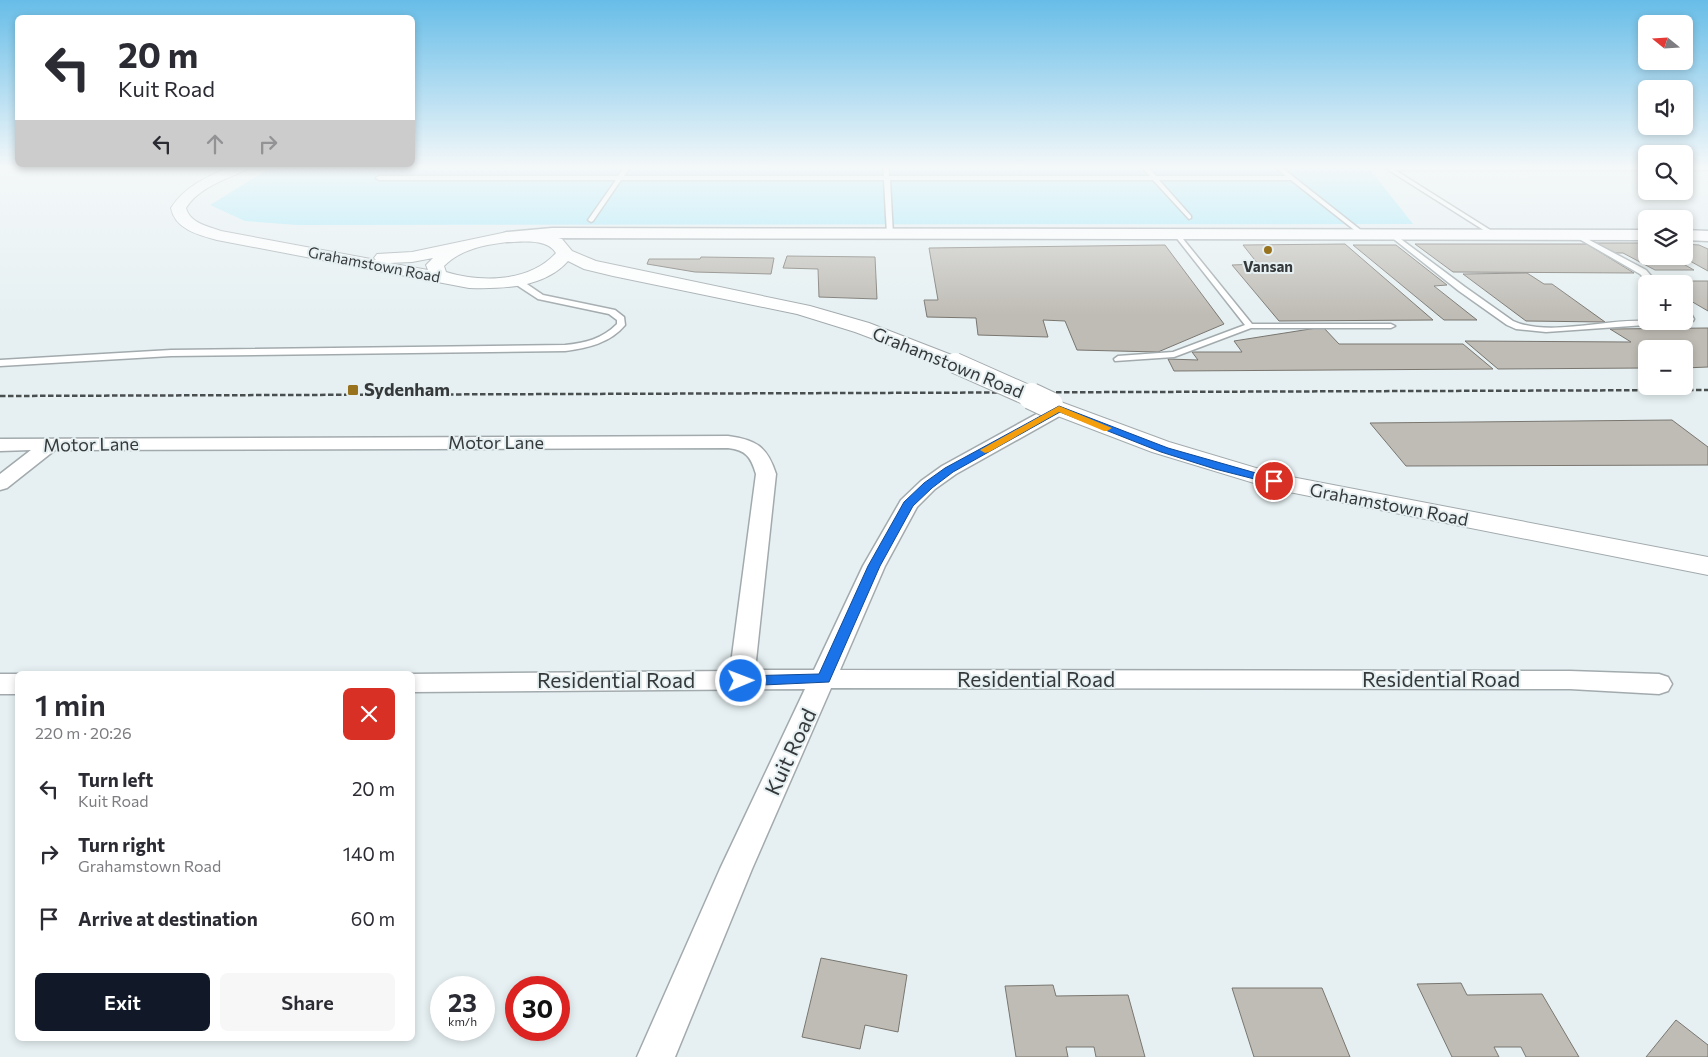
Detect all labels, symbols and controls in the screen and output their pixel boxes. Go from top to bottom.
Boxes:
north arrow [1638,15,1692,70]
map controls [1638,15,1693,395]
text: 20 m [118,32,198,75]
icon: left [35,35,100,100]
text: Kuit Road [118,75,215,102]
button: sound [1638,80,1693,135]
icon: left [148,130,176,158]
icon: ahead [201,130,229,158]
icon: right [254,130,282,158]
button: search [1638,145,1693,200]
button: layers [1638,210,1693,265]
street label: Grahamstown Road [307,242,442,286]
marker: Vansan [1262,244,1274,256]
place label: Vansan [1243,257,1293,275]
button: + [1638,275,1693,330]
street label: Grahamstown Road [870,322,1027,402]
button: − [1638,340,1693,395]
place label: Sydenham [364,378,450,400]
marker: Sydenham [346,383,360,397]
street label: Motor Lane [448,431,544,453]
street label: Motor Lane [43,432,139,456]
pin [1253,460,1295,502]
icon: arrive [1260,467,1288,495]
street label: Grahamstown Road [1308,478,1470,530]
position arrow [714,654,766,706]
street label: Residential Road [957,666,1115,691]
street label: Residential Road [1362,666,1520,691]
street label: Residential Road [537,667,695,692]
text: 1 min [35,685,106,722]
button: close [343,688,395,740]
street label: Kuit Road [759,704,821,799]
text: 220 m · 20:26 [35,723,132,742]
text: Turn left [78,768,153,791]
icon: left [35,775,63,803]
text: 20 m [352,777,395,800]
text: Kuit Road [78,791,149,810]
text: Turn right [78,833,165,856]
icon: right [35,840,63,868]
text: 140 m [343,842,395,865]
text: Grahamstown Road [78,856,221,875]
icon: arrive [35,905,63,933]
text: Arrive at destination [78,907,258,930]
text: 60 m [351,907,395,930]
button: Exit [35,973,210,1031]
button: Share [220,973,395,1031]
speed limit sign: 30 [505,976,570,1041]
text: 23 [448,987,477,1017]
text: km/h [448,1014,477,1028]

